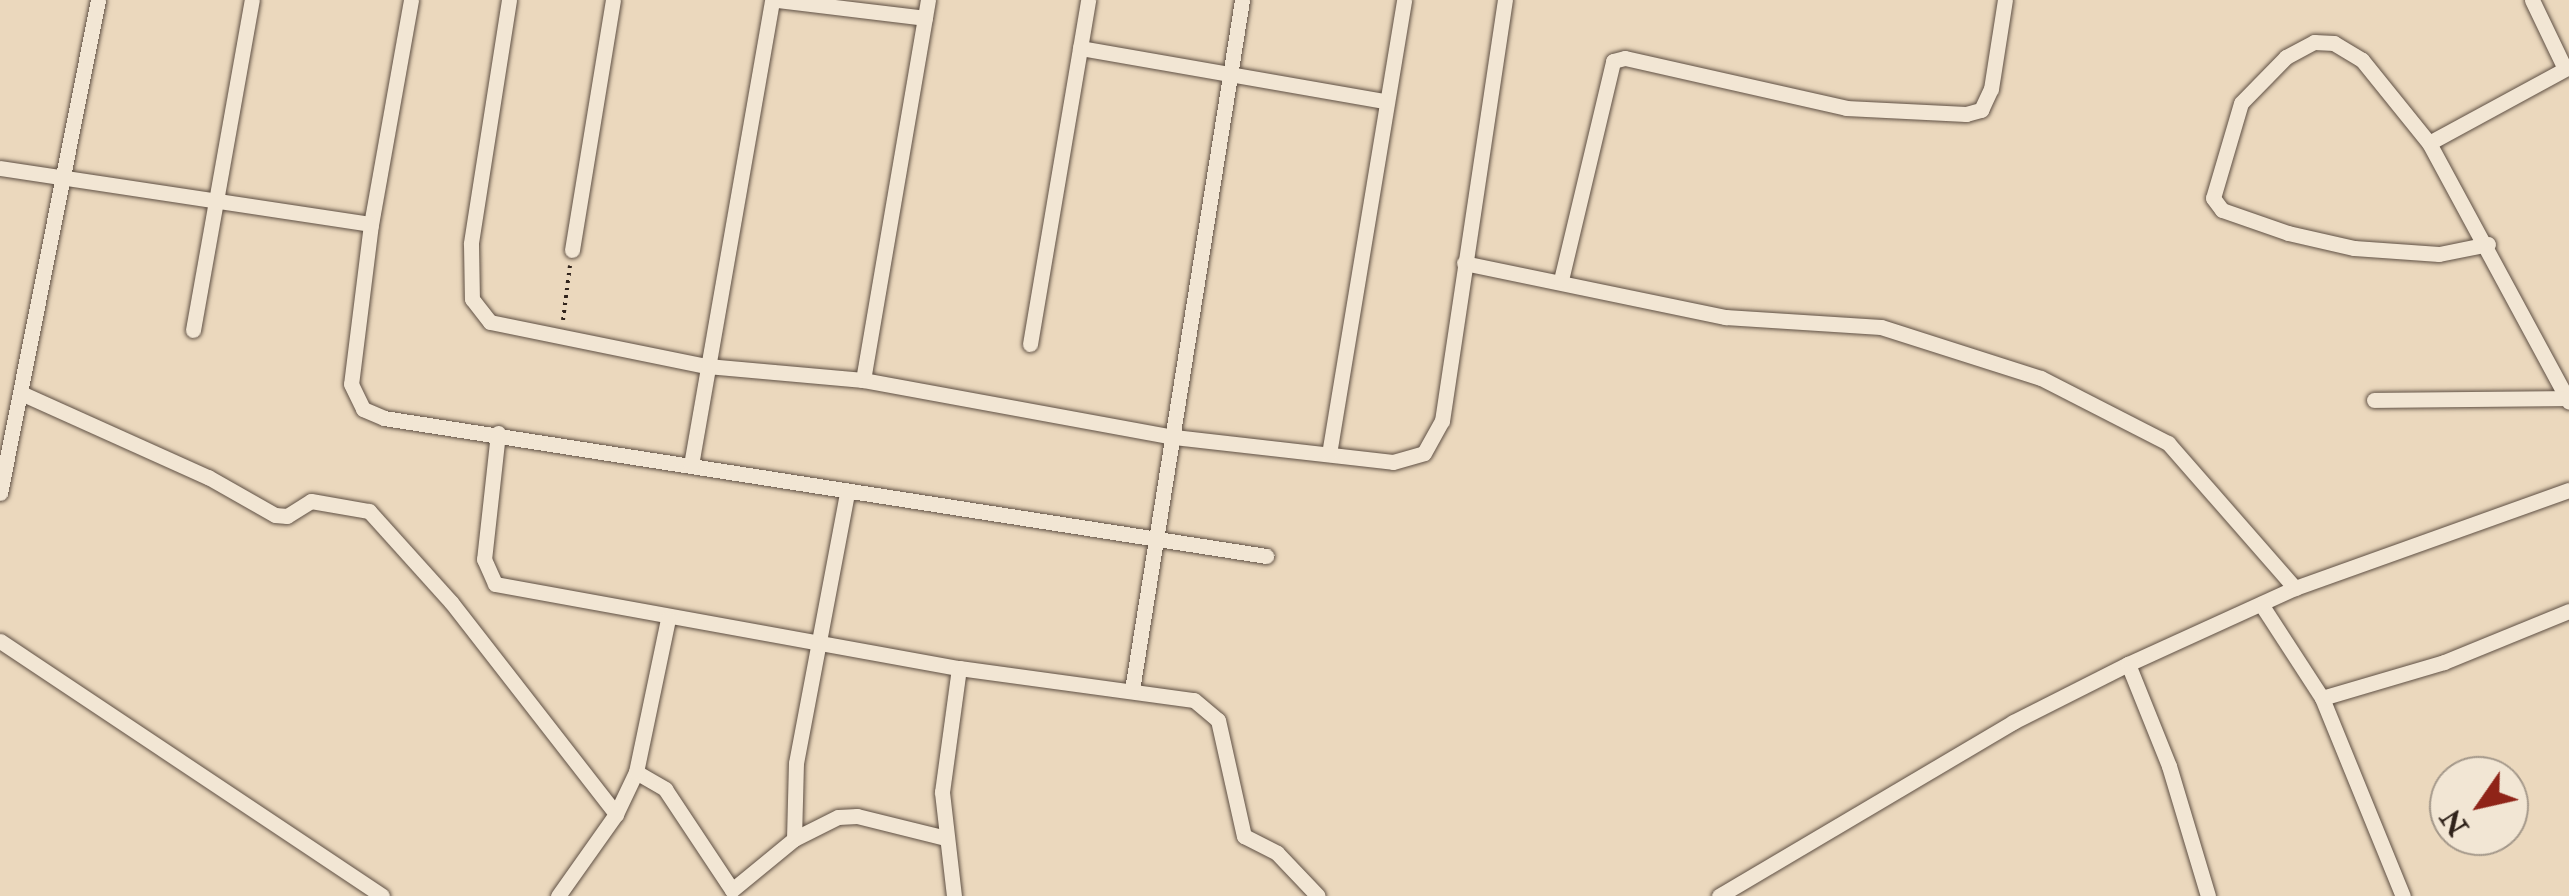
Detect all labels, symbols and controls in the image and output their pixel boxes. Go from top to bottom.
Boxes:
north arrow [2429,756,2529,856]
text: N [2434,802,2477,842]

